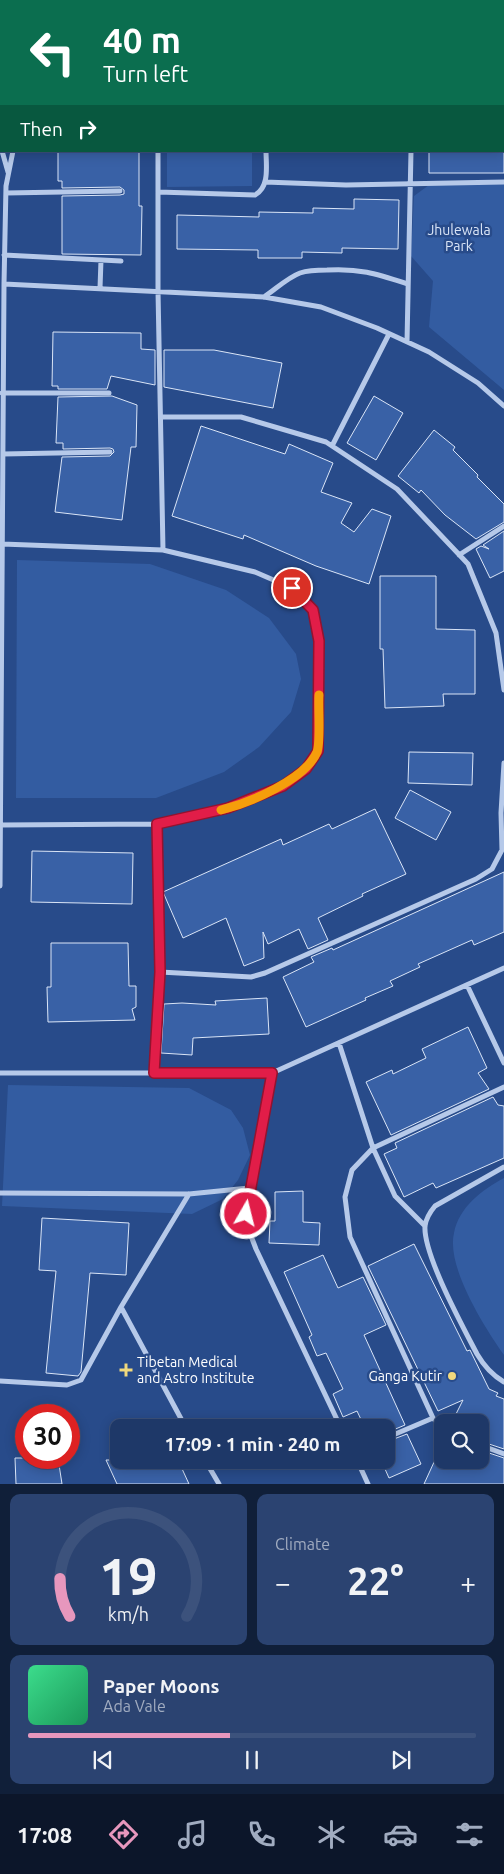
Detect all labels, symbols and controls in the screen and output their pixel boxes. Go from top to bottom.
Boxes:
icon: left [20,20,85,85]
text: 40 m [103,20,181,60]
text: Turn left [103,61,188,86]
icon: right [73,115,101,143]
text: Then [20,118,63,140]
park label: Jhulewala Park [427,222,491,254]
pin [271,567,313,609]
icon: arrive [278,574,306,602]
position arrow [219,1187,271,1239]
place label: Tibetan Medical and Astro Institute [137,1354,254,1386]
marker: Tibetan Medical and Astro Institute [119,1363,133,1377]
place label: Ganga Kutir [368,1368,443,1384]
marker: Ganga Kutir [446,1370,458,1382]
speed limit sign: 30 [15,1404,80,1469]
map controls [434,1414,489,1469]
button: search [434,1414,489,1469]
text: 17:09 · 1 min · 240 m [165,1433,340,1455]
text: Climate [275,1535,330,1553]
text: 19 [99,1547,158,1605]
text: 22° [347,1560,404,1602]
text: − [275,1567,291,1598]
text: + [460,1567,476,1598]
text: km/h [108,1604,149,1624]
text: Paper Moons [103,1675,220,1697]
text: Ada Vale [103,1697,166,1715]
icon: previous [89,1746,117,1774]
icon: pause [238,1746,266,1774]
icon: next [387,1746,415,1774]
icon: directions [106,1817,141,1852]
icon: music [175,1817,210,1852]
icon: phone [244,1817,279,1852]
icon: climate [314,1817,349,1852]
icon: car [383,1817,418,1852]
icon: filters [452,1817,487,1852]
text: 17:08 [17,1822,72,1847]

